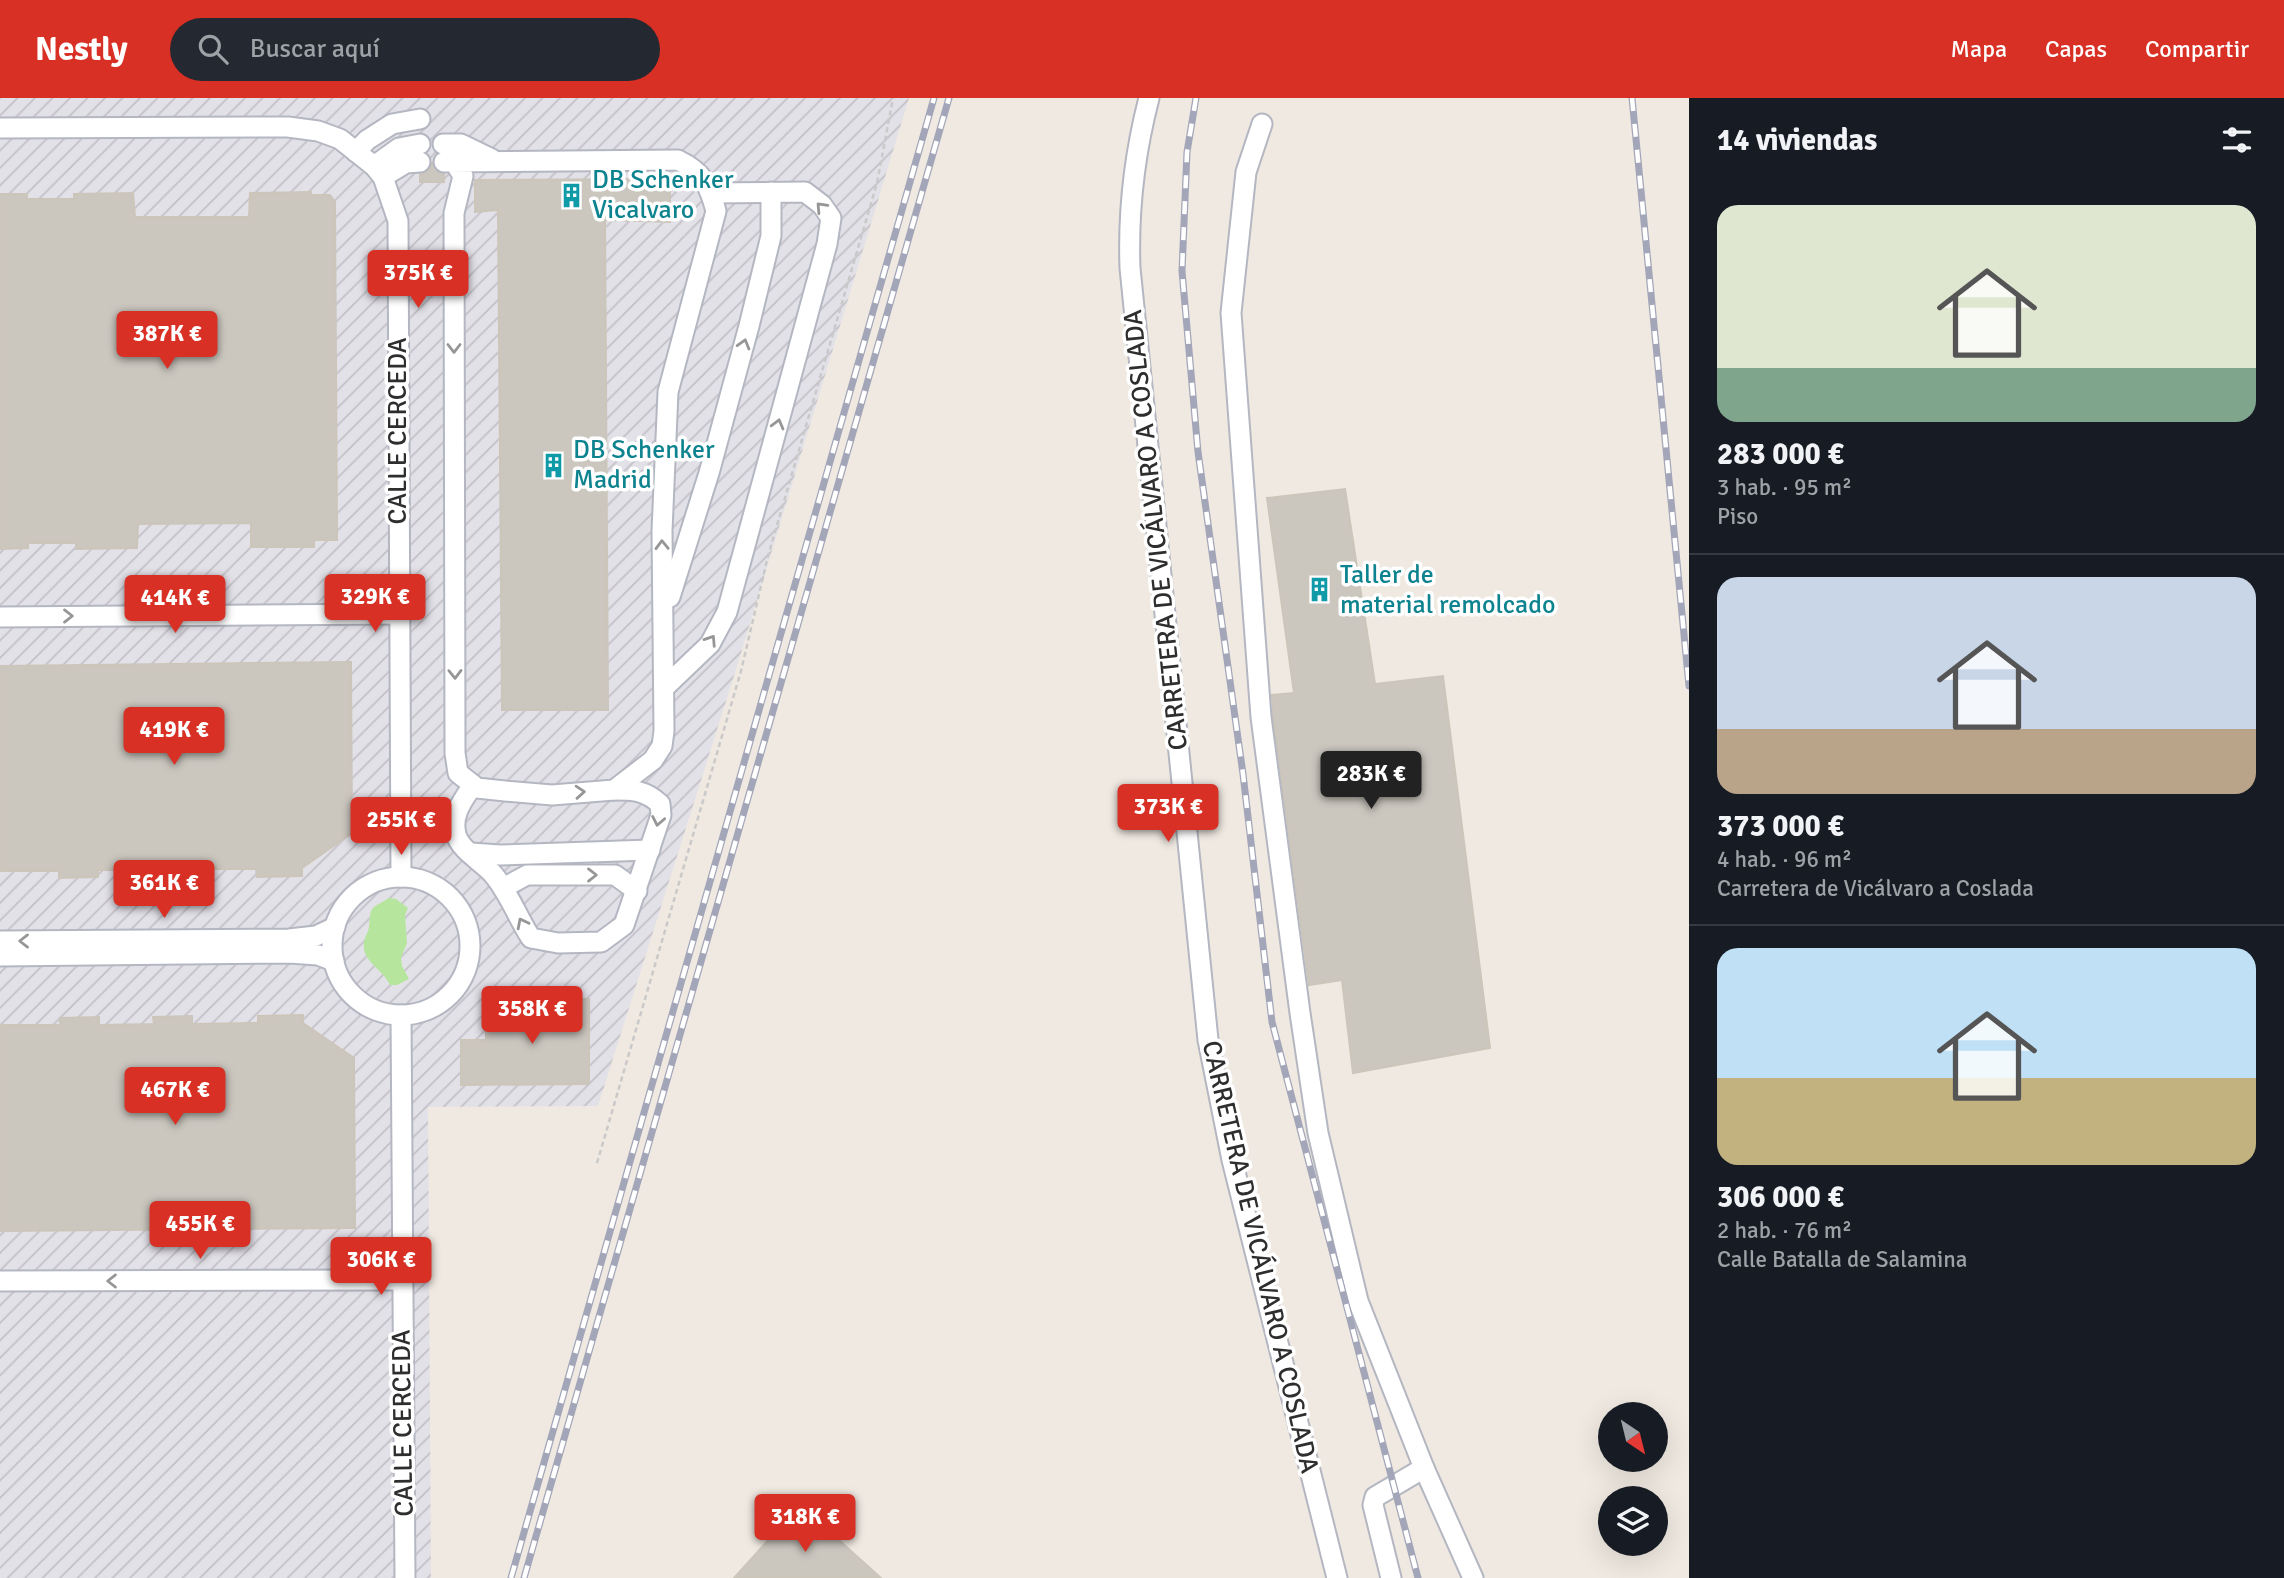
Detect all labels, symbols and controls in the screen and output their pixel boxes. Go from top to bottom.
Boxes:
search box [170,18,660,81]
text: Nestly [35,29,128,70]
icon: search [194,30,232,68]
text: Buscar aquí [250,33,380,65]
text: Mapa [1951,34,2007,64]
text: Capas [2045,34,2107,64]
text: Compartir [2145,34,2249,64]
icon: filters [2218,121,2256,159]
text: 14 viviendas [1717,122,1877,159]
place label: DB Schenker Vicalvaro [592,164,734,226]
building icon: DB Schenker Vicalvaro [558,181,586,209]
one-way arrow [817,202,830,215]
pin: 375K € [361,250,475,310]
icon: home [1924,250,2050,376]
text: 375K € [383,258,453,287]
street label: CARRETERA DE VICÁLVARO A COSLADA [1117,308,1195,752]
pin: 387K € [110,312,224,371]
text: 387K € [132,319,202,348]
street label: CALLE CERCEDA [382,337,414,525]
one-way arrow [736,339,751,351]
one-way arrow [446,344,462,354]
one-way arrow [770,418,784,430]
place label: DB Schenker Madrid [573,434,715,496]
text: 283 000 € [1717,436,1844,473]
building icon: DB Schenker Madrid [539,451,567,479]
text: 3 hab. · 95 m² [1717,473,1852,502]
text: Piso [1717,502,1758,531]
one-way arrow [654,539,670,549]
place label: Taller de material remolcado [1340,559,1555,621]
pin: 329K € [318,574,432,634]
pin: 414K € [118,575,232,635]
building icon: Taller de material remolcado [1306,576,1334,604]
text: 329K € [340,582,410,611]
text: 414K € [140,583,210,612]
one-way arrow [63,608,74,624]
icon: home [1924,622,2050,748]
one-way arrow [703,635,715,648]
one-way arrow [447,669,463,680]
pin: 419K € [117,708,231,767]
text: 419K € [139,715,209,744]
pin: 283K € [1314,752,1428,811]
text: 283K € [1336,759,1406,788]
pin: 373K € [1111,784,1225,844]
one-way arrow [575,785,586,800]
text: 373K € [1133,792,1203,821]
pin: 255K € [344,798,458,857]
text: 255K € [366,805,436,834]
text: 373 000 € [1717,808,1844,845]
one-way arrow [652,815,667,827]
text: 4 hab. · 96 m² [1717,845,1852,874]
pin: 361K € [107,860,221,920]
one-way arrow [588,867,598,883]
text: 361K € [129,868,199,897]
text: Carretera de Vicálvaro a Coslada [1717,874,2034,903]
one-way arrow [517,917,530,930]
one-way arrow [18,933,29,949]
pin: 358K € [475,986,589,1046]
icon: home [1924,993,2050,1119]
text: 358K € [497,994,567,1023]
street label: CARRETERA DE VICÁLVARO A COSLADA [1195,1038,1325,1476]
pin: 467K € [118,1068,232,1127]
text: 467K € [140,1075,210,1104]
text: 306 000 € [1717,1179,1844,1216]
pin: 455K € [143,1202,257,1261]
text: 455K € [165,1209,235,1238]
text: 2 hab. · 76 m² [1717,1216,1852,1245]
pin: 306K € [324,1238,438,1297]
text: 306K € [346,1245,416,1274]
text: Calle Batalla de Salamina [1717,1245,1967,1274]
one-way arrow [107,1273,117,1289]
street label: CALLE CERCEDA [385,1329,421,1517]
north arrow [1598,1402,1668,1472]
map controls [1598,1402,1668,1556]
button: layers [1598,1486,1668,1556]
pin: 318K € [748,1494,862,1554]
text: 318K € [770,1502,840,1531]

